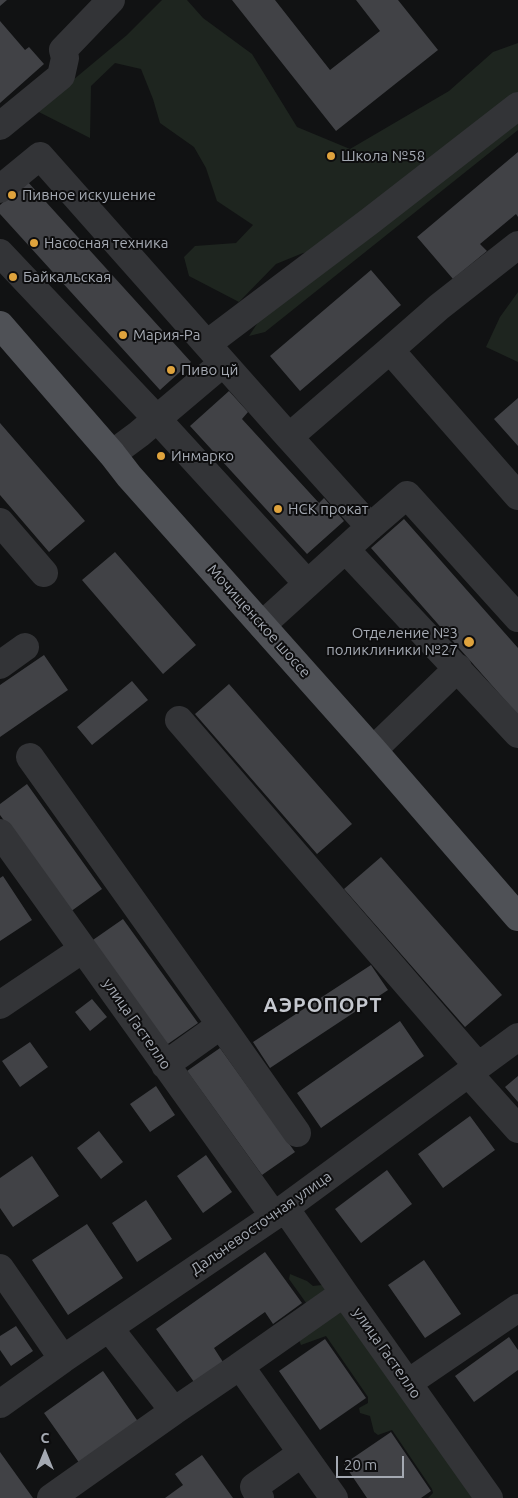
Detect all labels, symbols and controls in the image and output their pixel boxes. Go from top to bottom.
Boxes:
place label: Школа №58 [341,147,425,165]
marker: Школа №58 [325,150,337,162]
place label: Пивное искушение [22,186,156,204]
marker: Пивное искушение [6,189,18,201]
place label: Насосная техника [44,234,168,252]
marker: Насосная техника [28,237,40,249]
place label: Байкальская [23,268,111,286]
marker: Байкальская [7,271,19,283]
place label: Мария-Ра [133,326,200,344]
marker: Мария-Ра [117,329,129,341]
place label: Пиво цй [181,361,238,379]
marker: Пиво цй [165,364,177,376]
place label: Инмарко [171,447,234,465]
marker: Инмарко [155,450,167,462]
place label: НСК прокат [288,500,368,518]
marker: НСК прокат [272,503,284,515]
street label: Мочищенское шоссе [203,561,315,681]
place label: Отделение №3 поликлиники №27 [326,624,458,659]
marker: Отделение №3 поликлиники №27 [462,635,476,649]
street label: улица Гастелло [99,975,175,1073]
district label: АЭРОПОРТ [263,993,383,1017]
street label: Дальневосточная улица [187,1167,335,1279]
street label: улица Гастелло [349,1304,425,1402]
north arrow [20,1428,70,1478]
text: С [41,1430,49,1446]
scale bar [338,1446,406,1478]
text: 20 m [344,1456,377,1473]

